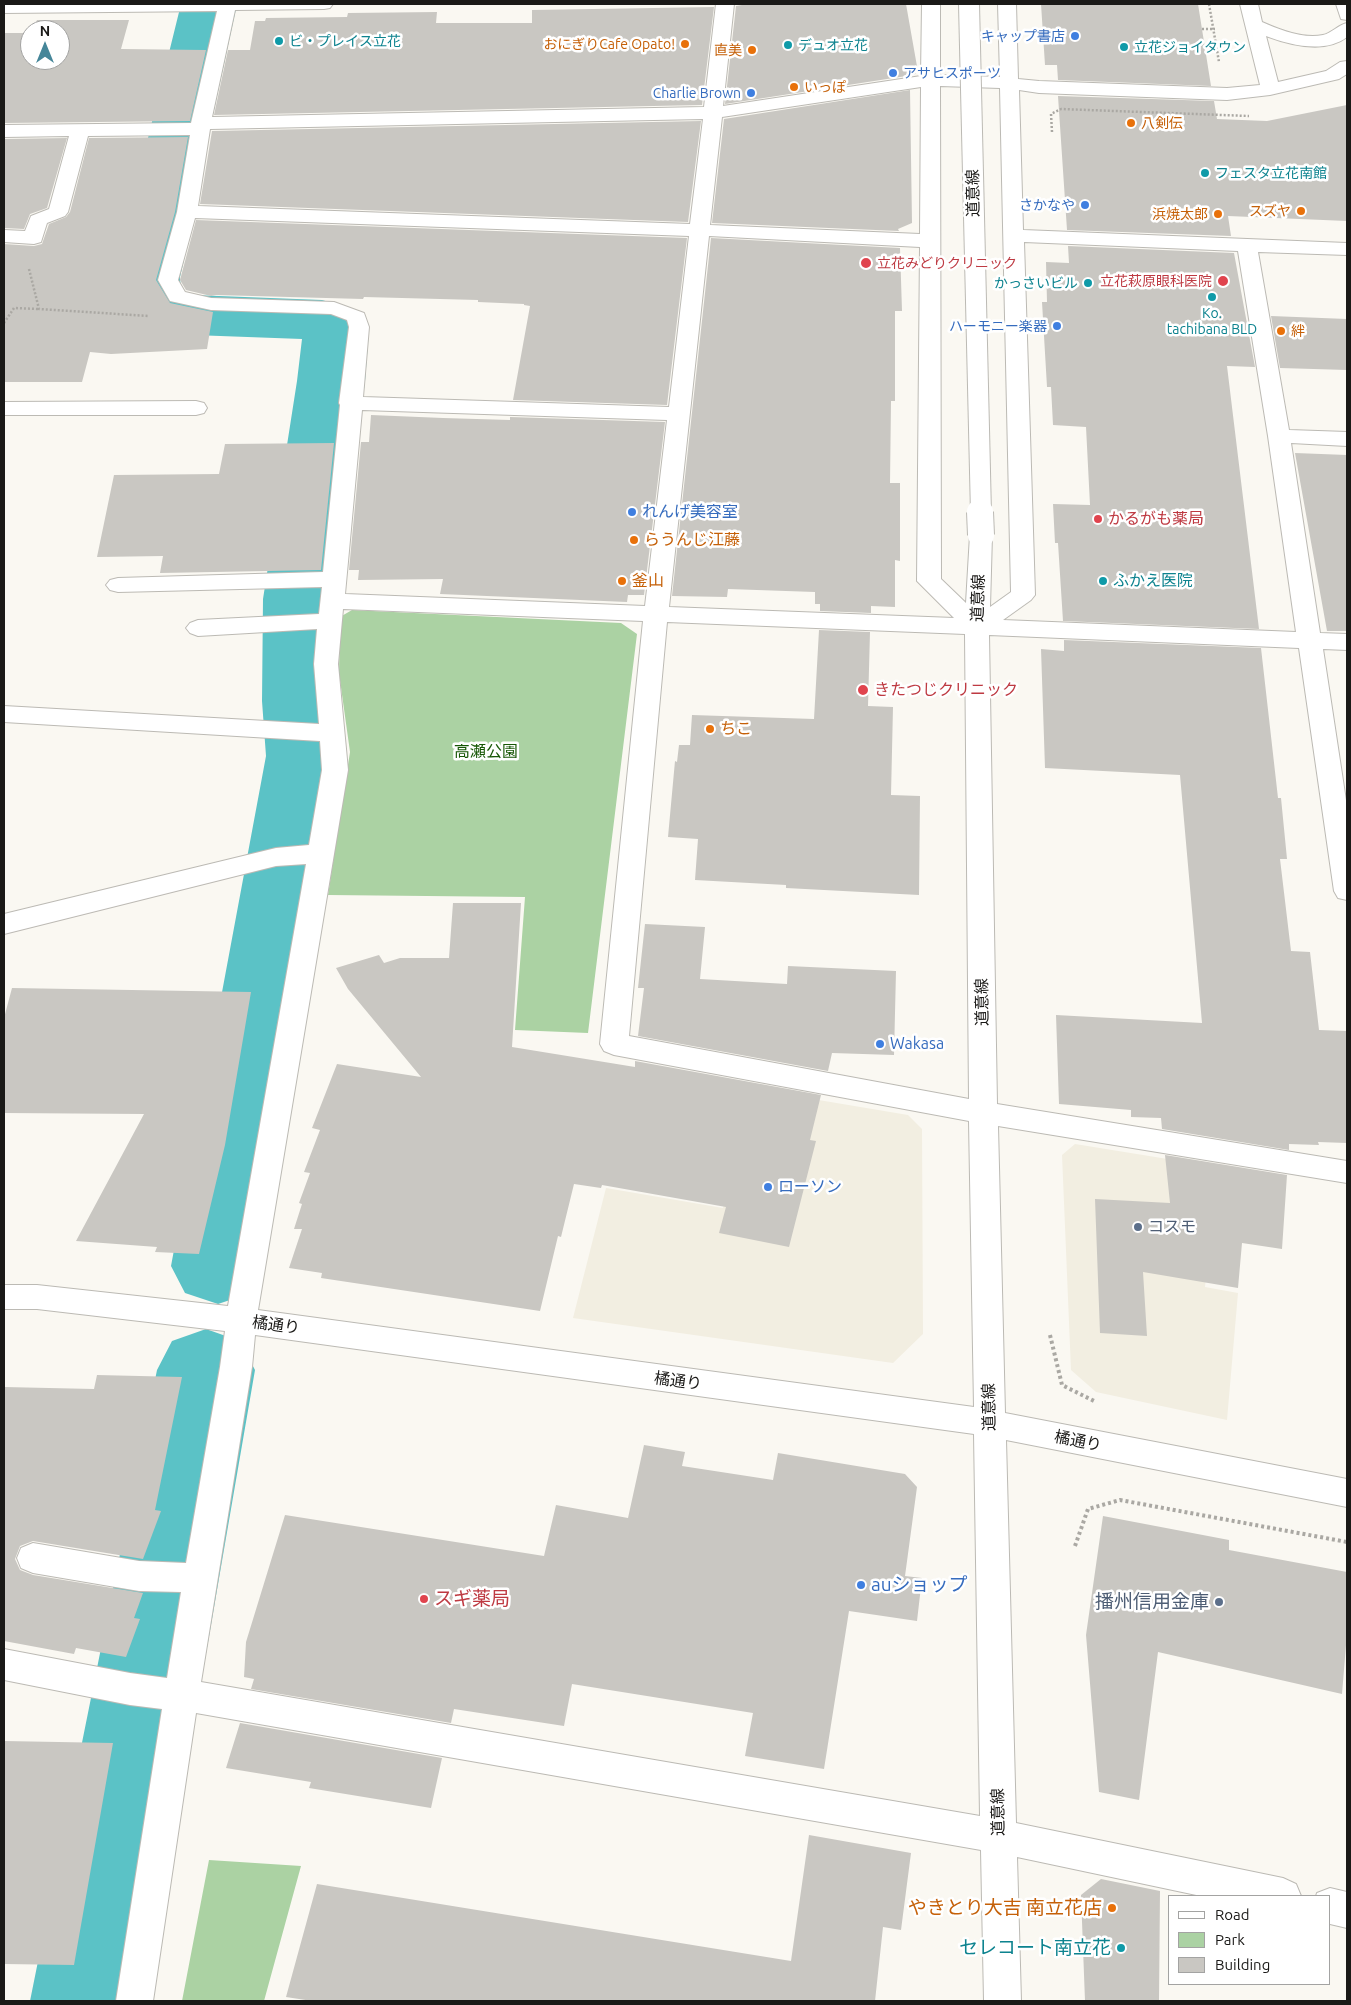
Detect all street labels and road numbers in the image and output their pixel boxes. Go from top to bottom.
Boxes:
street label: 道意線 [963,169,983,217]
street label: 道意線 [968,574,988,622]
street label: 道意線 [972,978,992,1026]
street label: 橘通り [251,1312,301,1338]
street label: 橘通り [653,1368,703,1394]
street label: 道意線 [979,1383,999,1431]
street label: 橘通り [1053,1427,1103,1455]
street label: 道意線 [988,1788,1008,1836]

